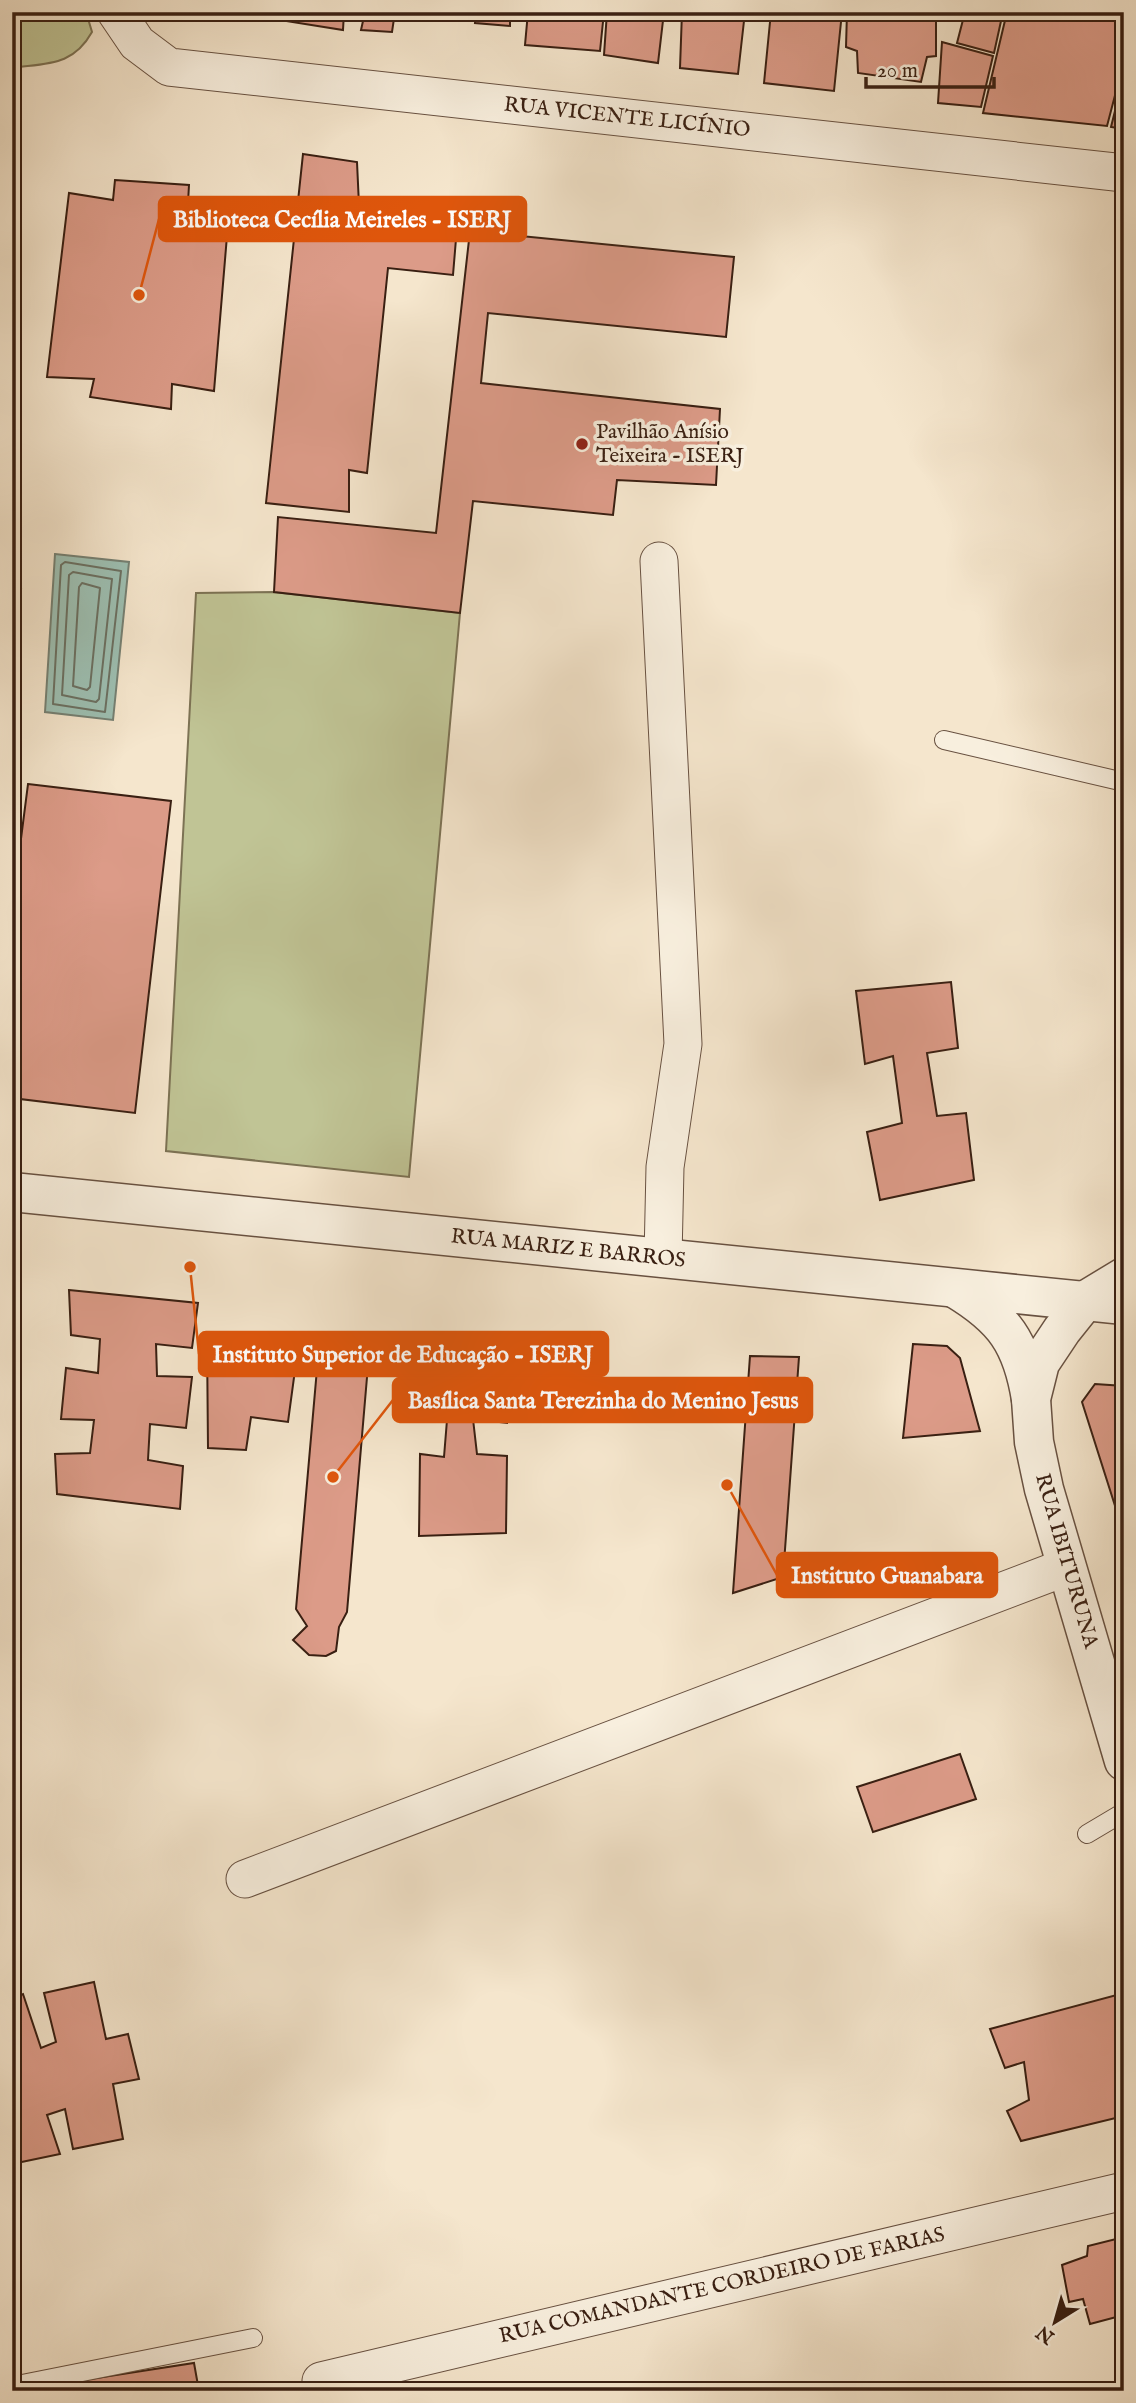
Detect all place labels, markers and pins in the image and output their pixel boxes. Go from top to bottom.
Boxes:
callout: Biblioteca Cecília Meireles - ISERJ [159,197,526,241]
place label: Pavilhão Anísio Teixeira - ISERJ [596,419,745,470]
marker: Pavilhão Anísio Teixeira - ISERJ [574,436,590,452]
callout: Instituto Superior de Educação - ISERJ [199,1332,608,1376]
callout: Basílica Santa Terezinha do Menino Jesus [393,1378,812,1422]
callout: Instituto Guanabara [777,1553,997,1597]

